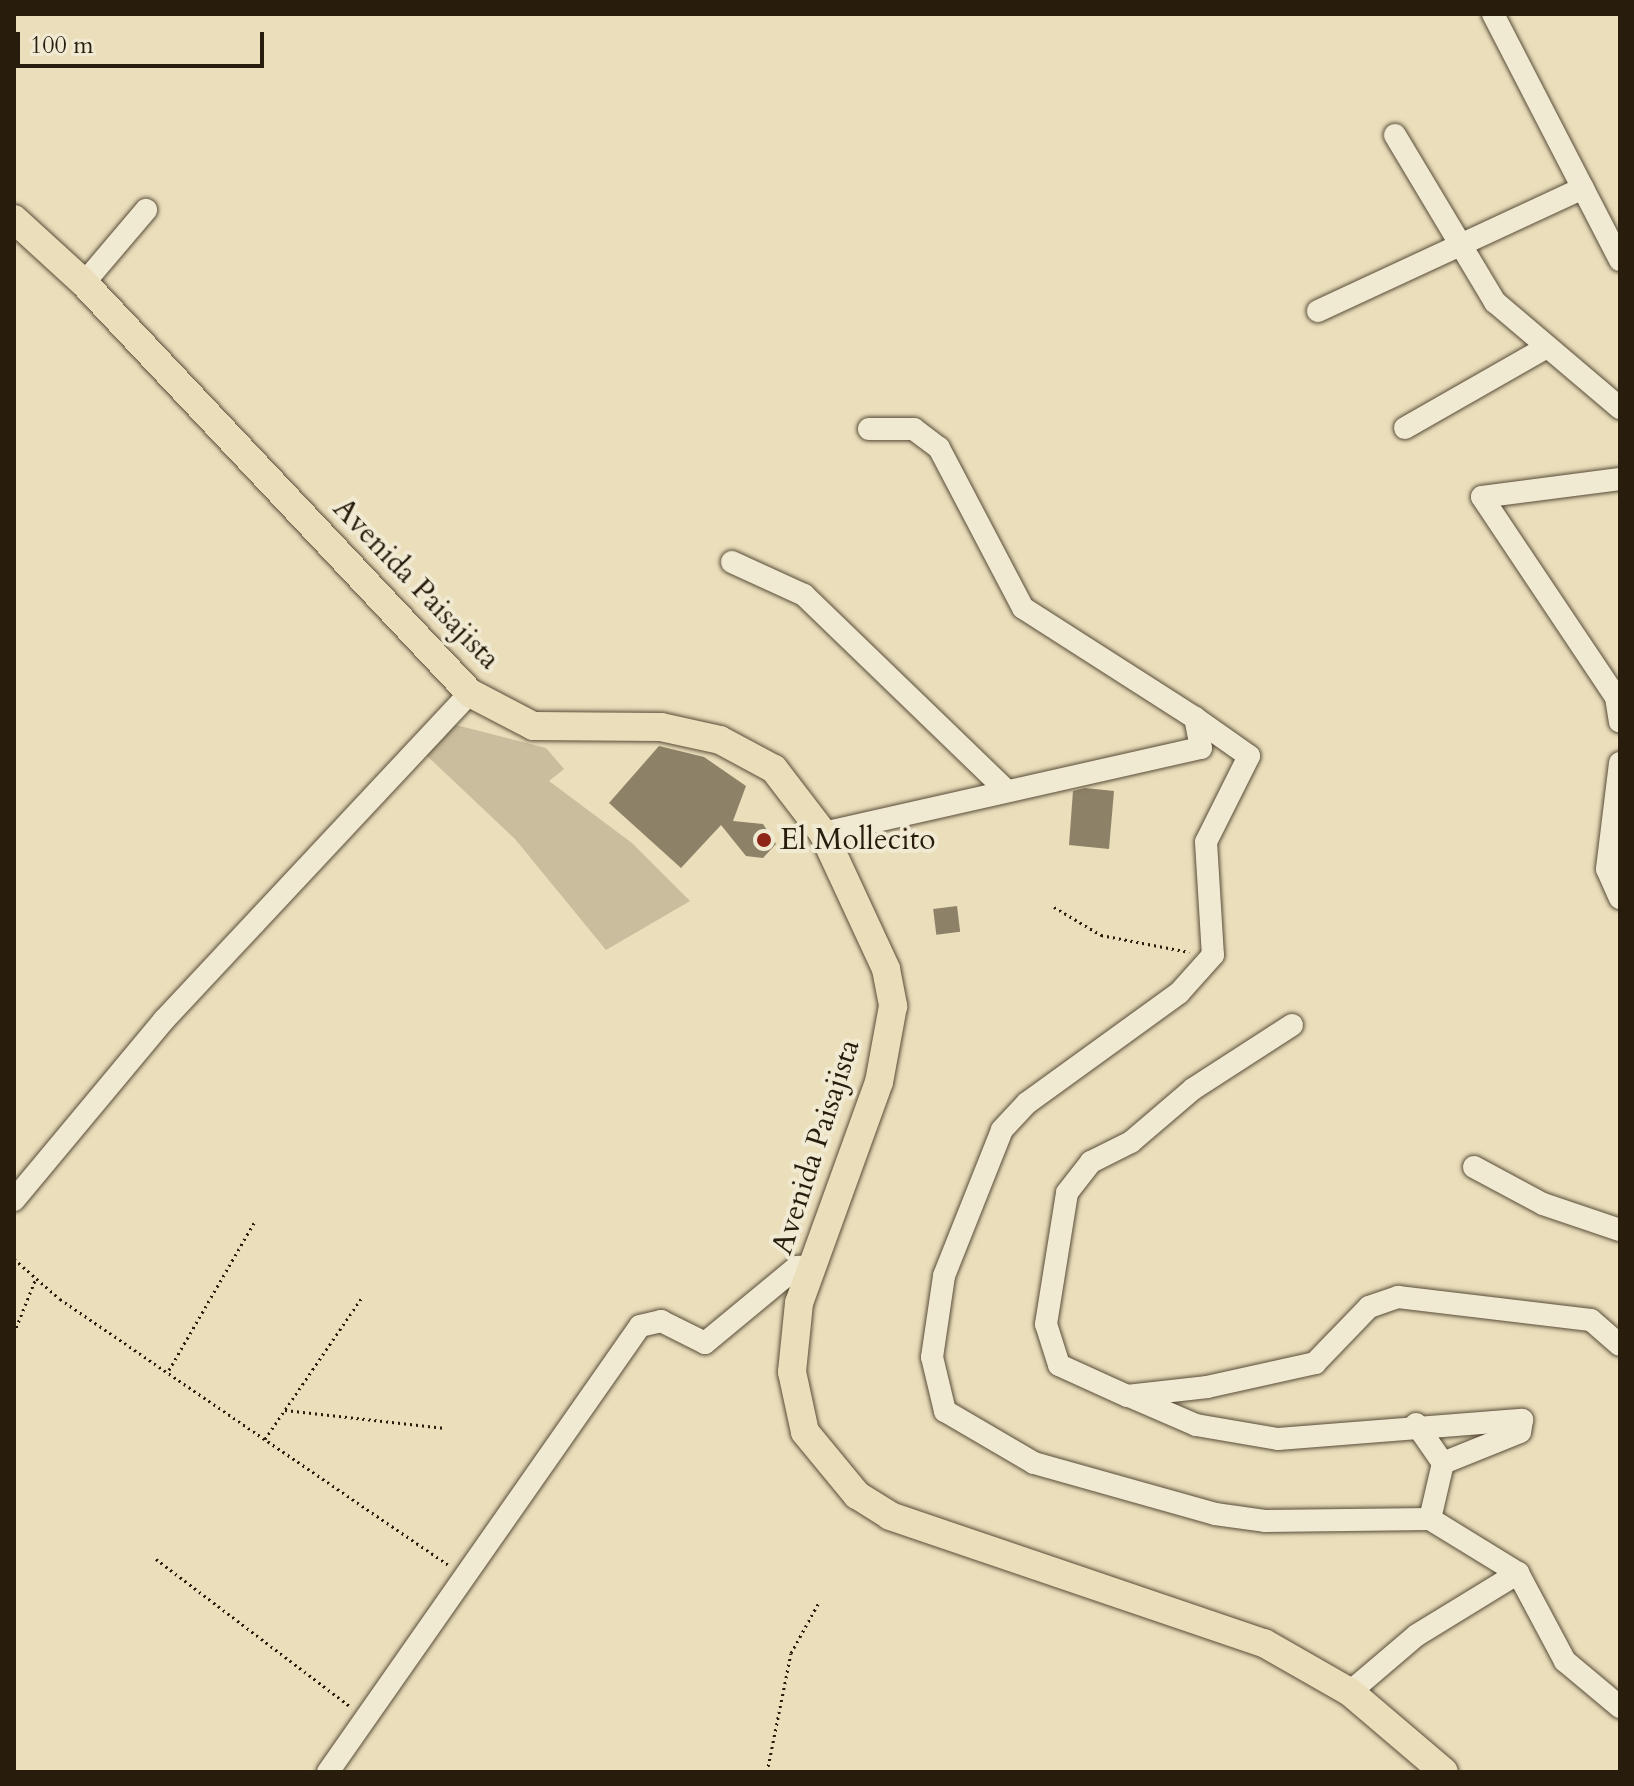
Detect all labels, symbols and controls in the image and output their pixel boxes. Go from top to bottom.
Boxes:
scale bar [20,16,268,66]
text: 100 m [30,29,94,62]
street label: Avenida Paisajista [325,491,507,677]
place label: El Mollecito [780,822,935,858]
marker: El Mollecito [755,831,773,849]
street label: Avenida Paisajista [764,1035,868,1259]

